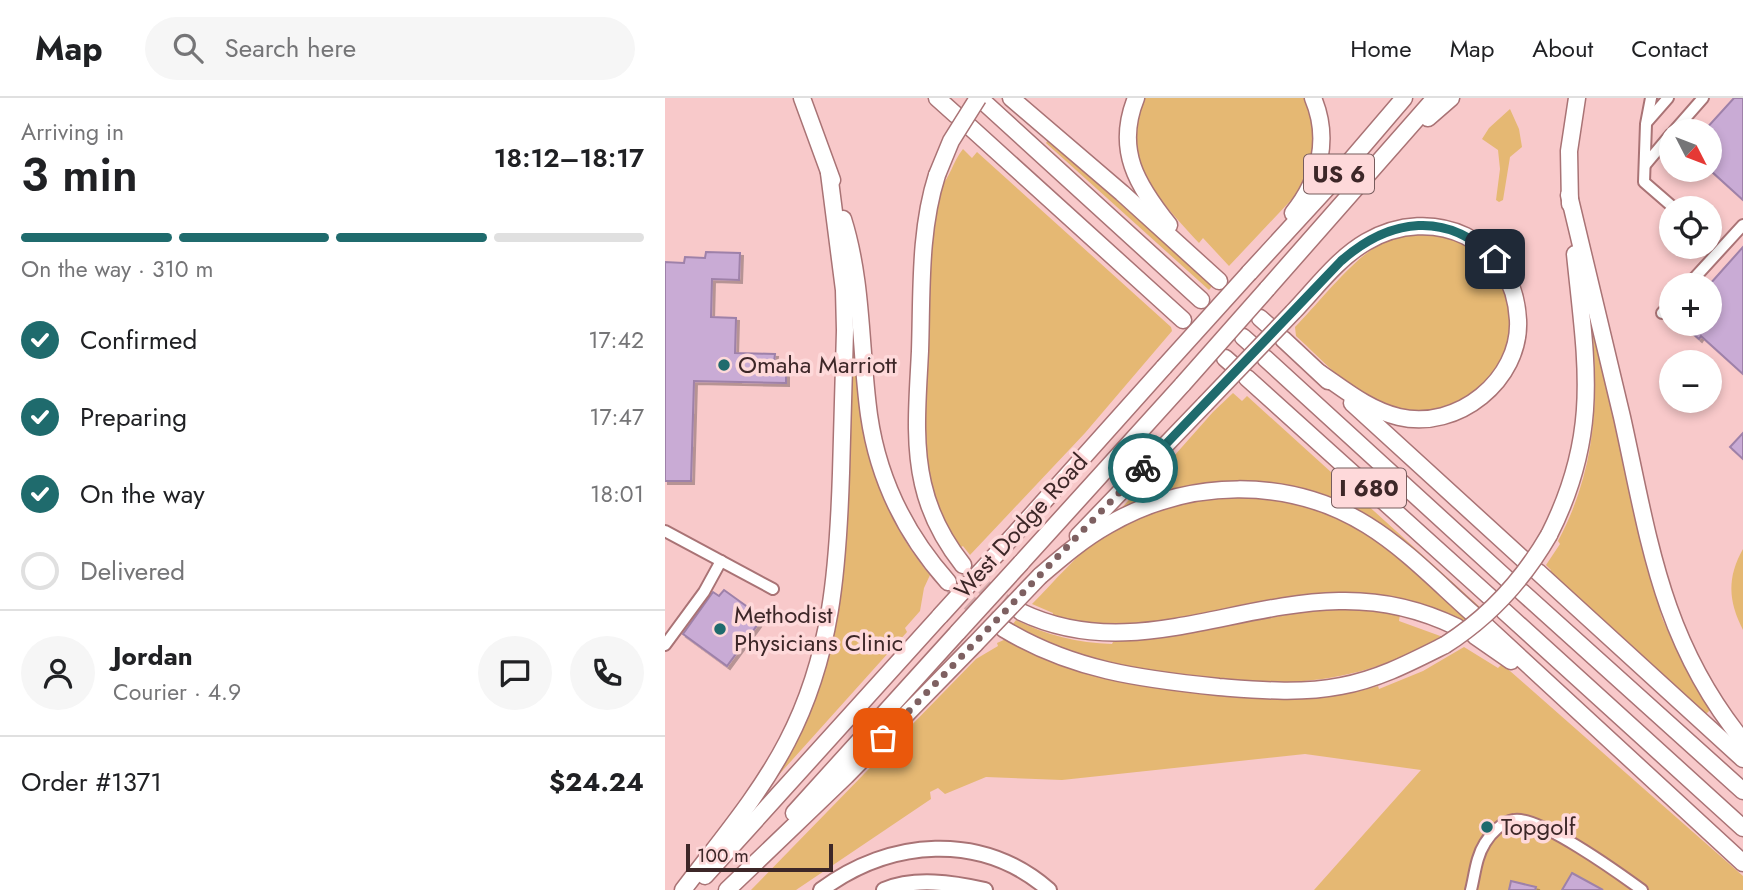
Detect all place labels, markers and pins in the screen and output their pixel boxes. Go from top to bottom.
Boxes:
pin [1465,229,1525,289]
place label: Omaha Marriott [738,347,897,382]
marker: Omaha Marriott [716,357,732,373]
place label: Methodist Physicians Clinic [734,597,903,660]
marker: Methodist Physicians Clinic [712,621,728,637]
pin [853,708,913,768]
place label: Topgolf [1501,809,1577,844]
marker: Topgolf [1479,819,1495,835]

